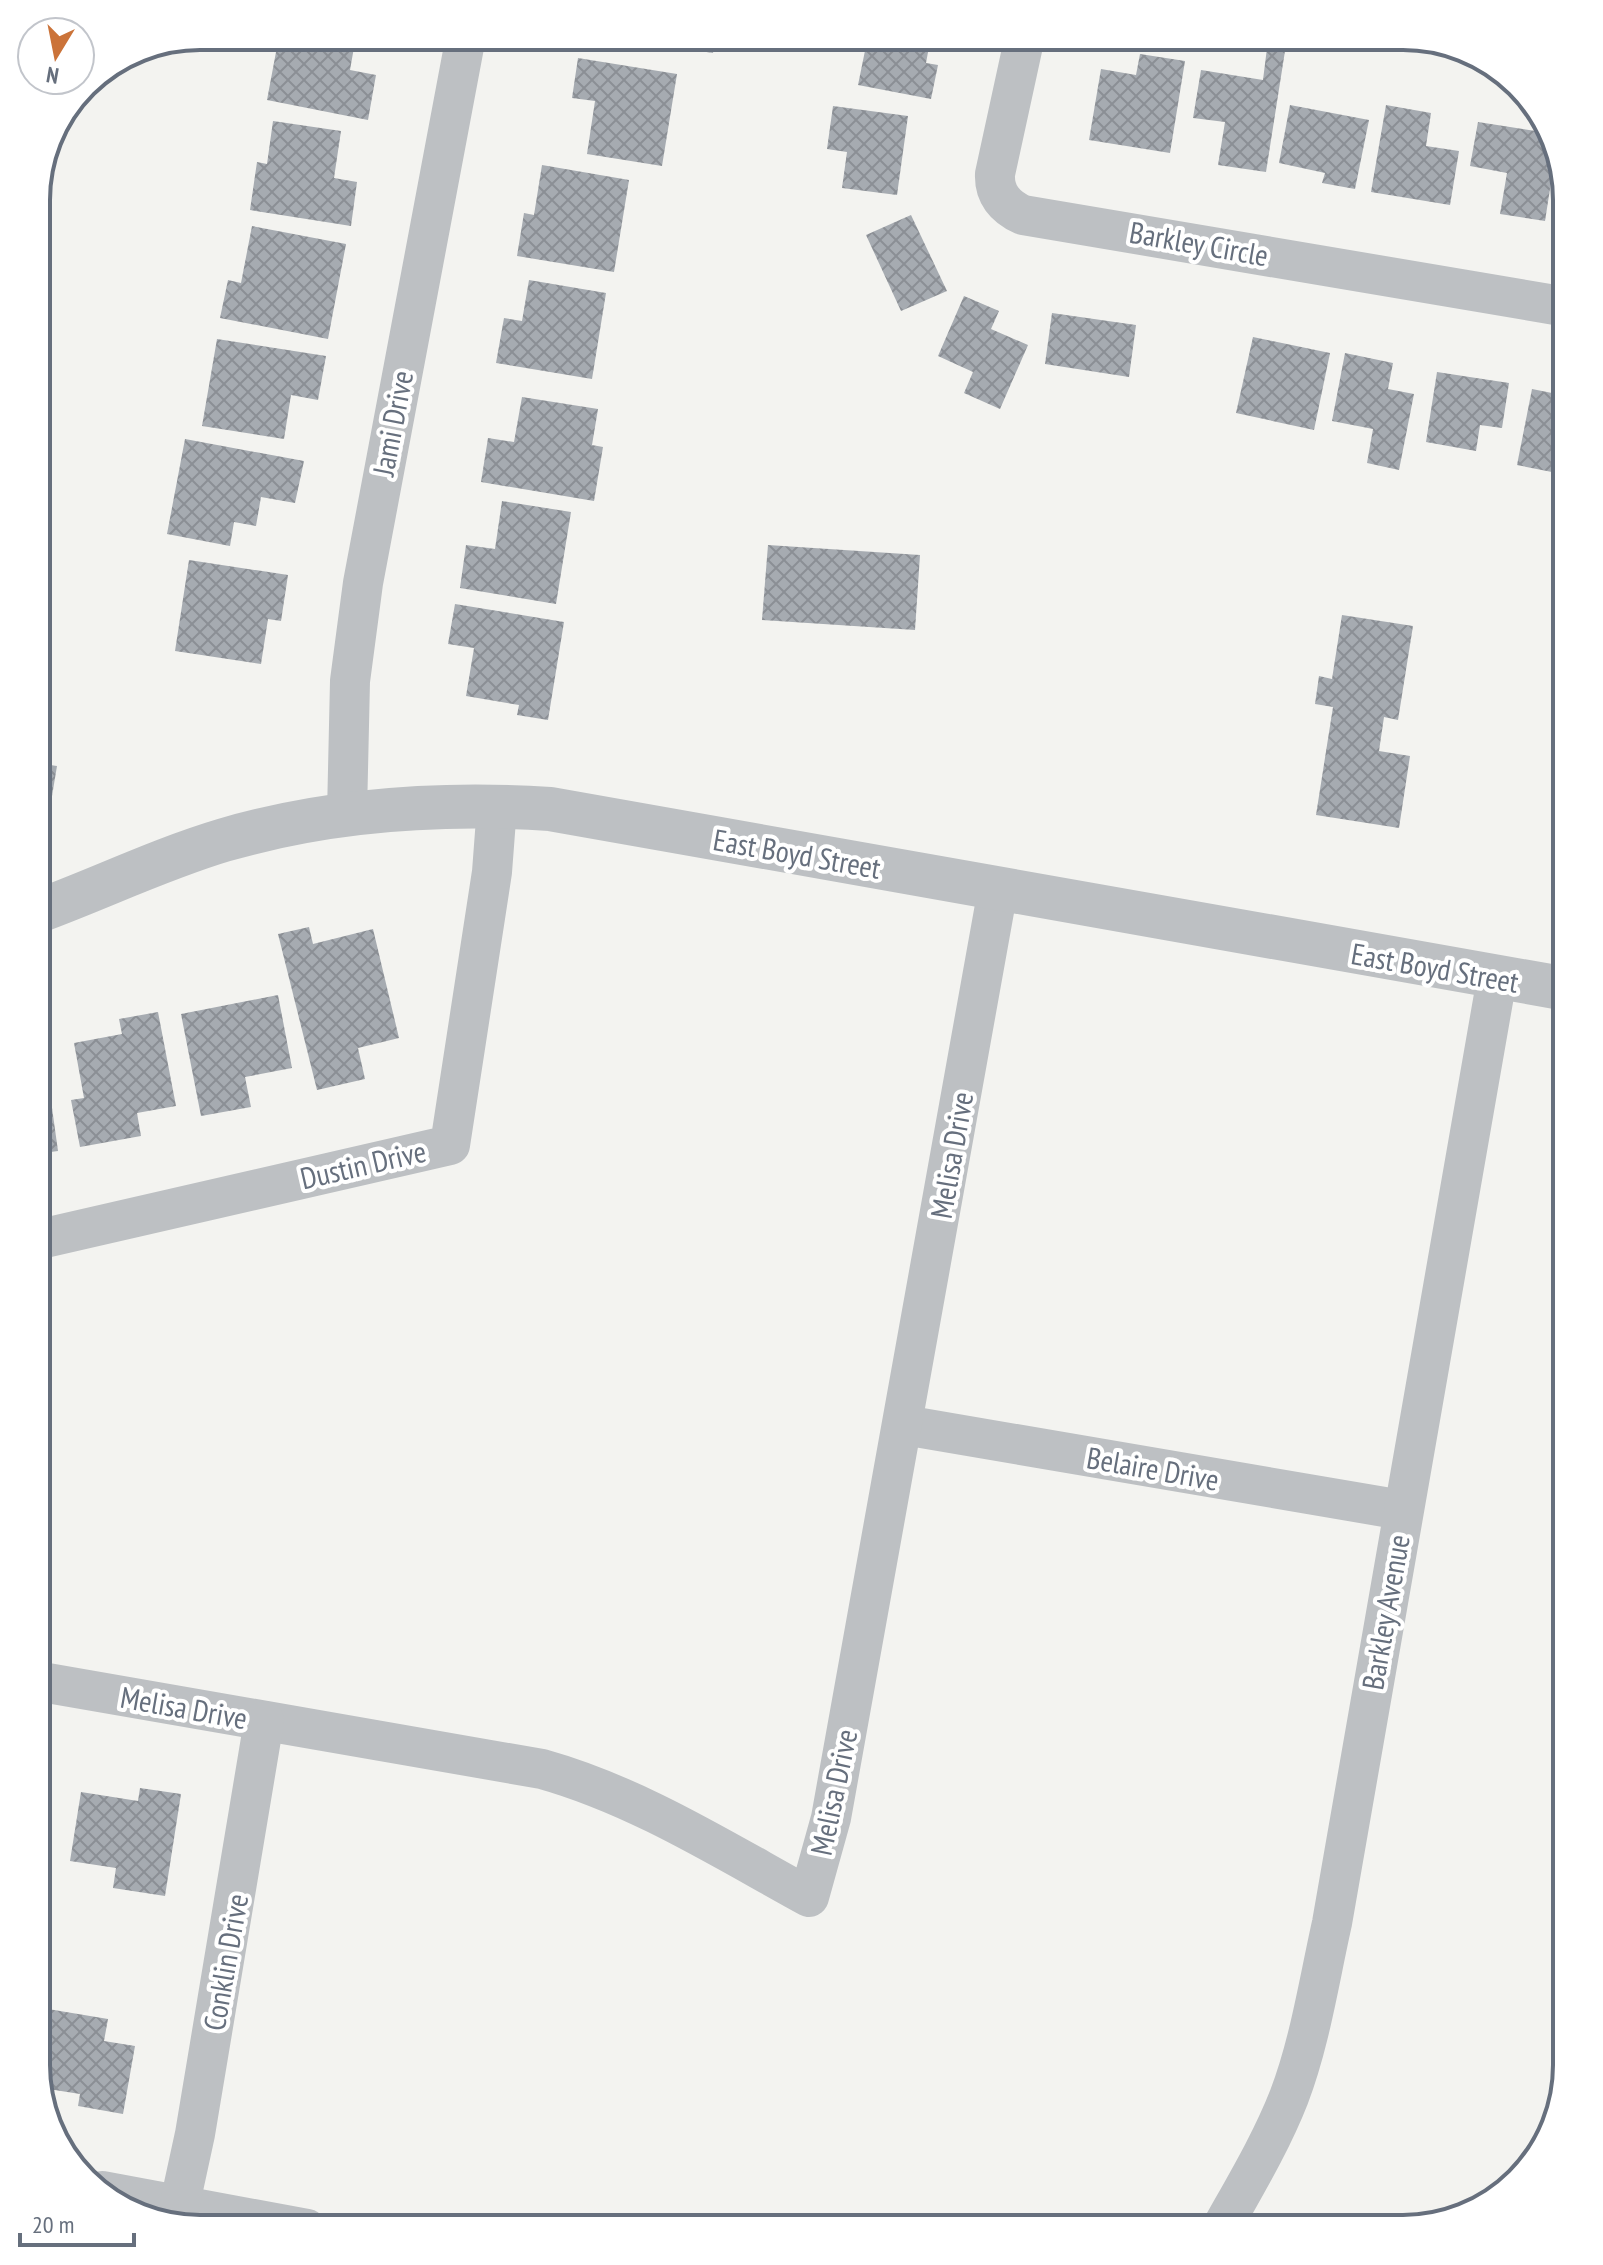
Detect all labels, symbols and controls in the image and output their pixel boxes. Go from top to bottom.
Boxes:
north arrow [16,16,96,96]
text: N [44,61,61,91]
street label: Barkley Circle [1127,212,1271,274]
street label: Jami Drive [363,367,421,480]
street label: East Boyd Street [710,819,884,887]
street label: East Boyd Street [1348,933,1522,1001]
street label: Melisa Drive [921,1089,981,1221]
street label: Dustin Drive [296,1131,430,1197]
street label: Belaire Drive [1084,1437,1222,1499]
street label: Barkley Avenue [1352,1531,1418,1693]
street label: Melisa Drive [118,1677,250,1737]
street label: Melisa Drive [801,1725,865,1859]
street label: Conklin Drive [194,1891,256,2033]
scale bar [20,2197,134,2247]
text: 20 m [32,2209,74,2240]

